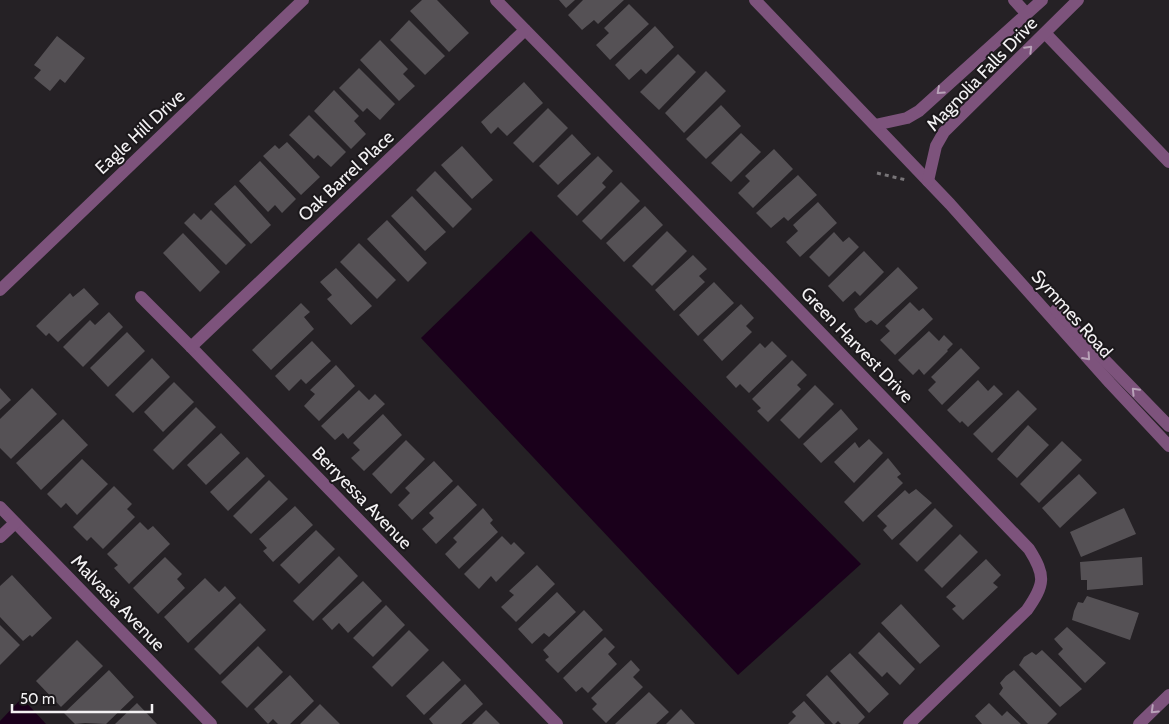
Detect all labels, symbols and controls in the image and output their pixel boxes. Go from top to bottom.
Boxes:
street label: Magnolia Falls Drive [922,12,1042,136]
one-way arrow [1023,45,1032,54]
street label: Eagle Hill Drive [91,85,189,179]
one-way arrow [937,85,946,94]
street label: Oak Barrel Place [294,126,398,226]
street label: Symmes Road [1027,266,1117,362]
street label: Green Harvest Drive [796,282,918,408]
one-way arrow [1082,352,1091,361]
one-way arrow [1132,387,1141,396]
street label: Berryessa Avenue [307,442,417,554]
street label: Malvasia Avenue [66,550,170,656]
scale bar [12,682,152,714]
text: 50 m [20,690,55,708]
one-way arrow [1151,704,1160,713]

